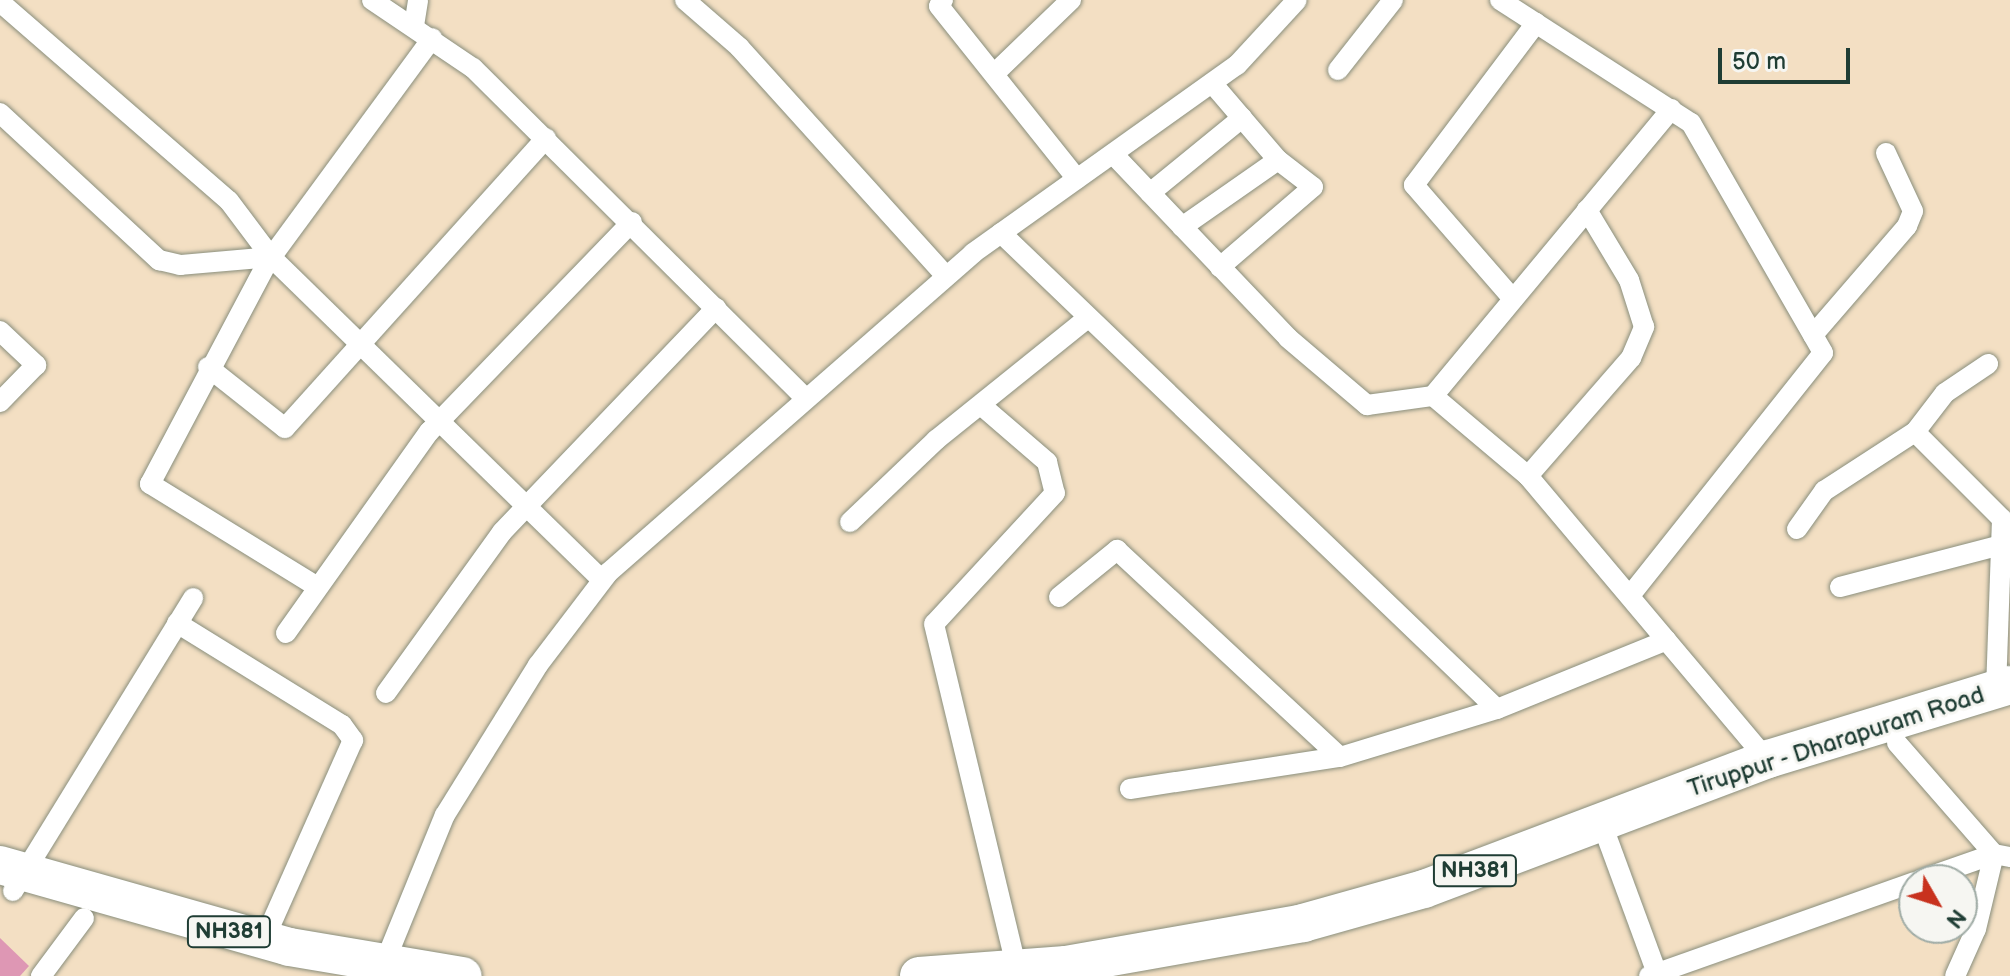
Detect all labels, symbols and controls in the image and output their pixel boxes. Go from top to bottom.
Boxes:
scale bar [1722,32,1854,82]
text: 50 m [1732,47,1786,76]
street label: Tiruppur - Dharapuram Road [1683,680,1989,804]
road number: NH381 [1431,853,1519,889]
north arrow [1898,864,1978,944]
text: N [1940,903,1971,933]
road number: NH381 [185,914,273,950]

